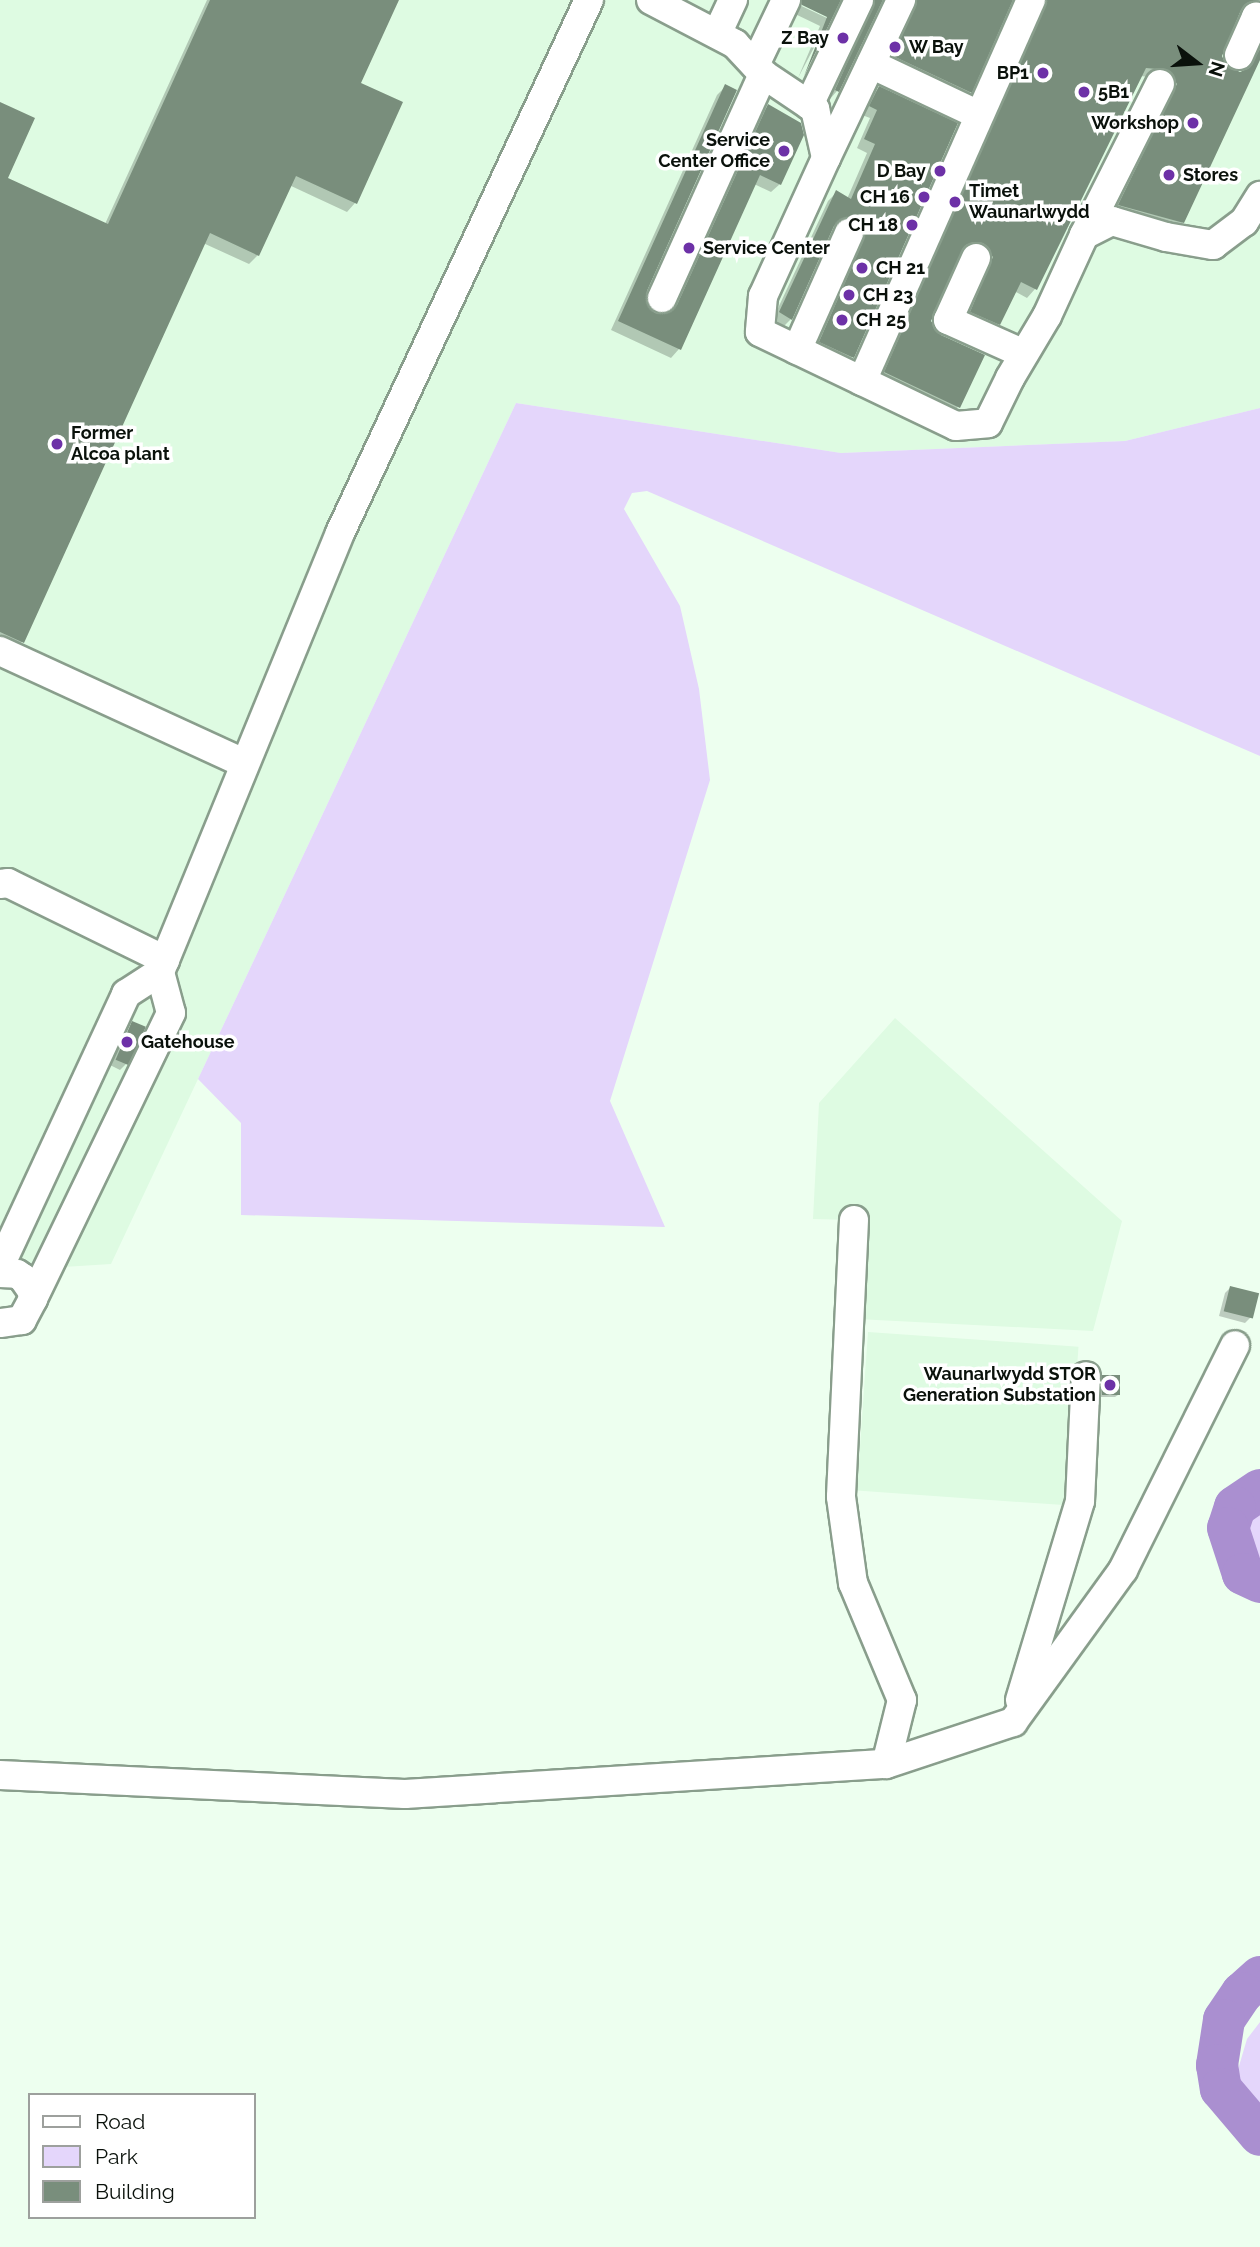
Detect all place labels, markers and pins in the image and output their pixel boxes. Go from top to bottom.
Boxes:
place label: Z Bay [781,27,829,49]
marker: Z Bay [835,30,851,46]
place label: W Bay [909,36,964,58]
marker: W Bay [887,39,903,55]
place label: BP1 [997,62,1029,84]
marker: BP1 [1035,65,1051,81]
place label: 5B1 [1098,81,1129,103]
marker: 5B1 [1076,84,1092,100]
place label: Workshop [1091,112,1179,134]
marker: Workshop [1185,115,1201,131]
place label: Service Center Office [658,130,770,172]
marker: Service Center Office [776,143,792,159]
place label: D Bay [877,160,926,182]
marker: D Bay [932,163,948,179]
place label: Stores [1183,164,1238,186]
marker: Stores [1161,167,1177,183]
place label: Timet Waunarlwydd [969,181,1090,224]
place label: CH 16 [860,186,910,208]
marker: CH 16 [916,189,932,205]
marker: Timet Waunarlwydd [947,194,963,210]
place label: CH 18 [848,214,898,236]
marker: CH 18 [904,217,920,233]
place label: Service Center [703,237,830,259]
marker: Service Center [681,240,697,256]
place label: CH 21 [876,257,925,279]
marker: CH 21 [854,260,870,276]
place label: CH 23 [863,284,913,306]
marker: CH 23 [841,287,857,303]
place label: CH 25 [856,309,906,331]
marker: CH 25 [834,312,850,328]
place label: Former Alcoa plant [71,423,170,466]
marker: Former Alcoa plant [49,436,65,452]
place label: Gatehouse [141,1031,234,1053]
marker: Gatehouse [119,1034,135,1050]
place label: Waunarlwydd STOR Generation Substation [903,1364,1096,1406]
marker: Waunarlwydd STOR Generation Substation [1102,1377,1118,1393]

